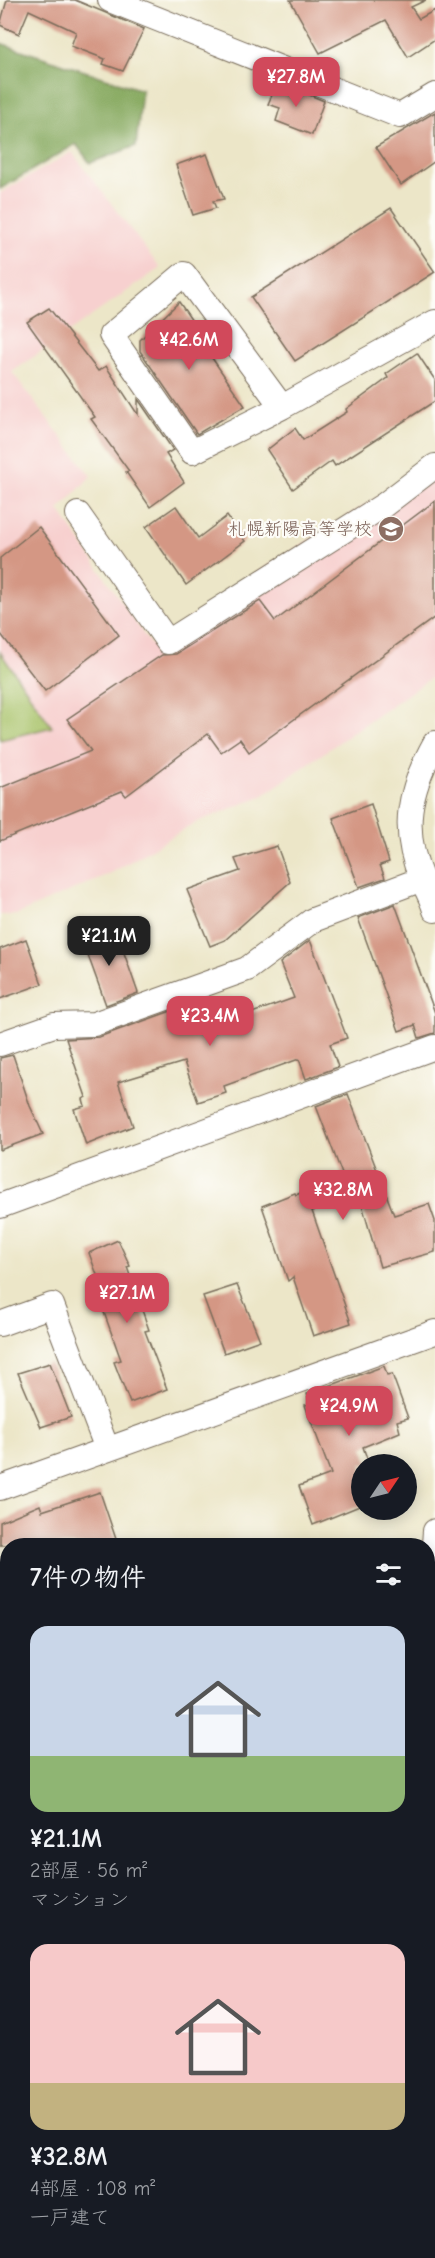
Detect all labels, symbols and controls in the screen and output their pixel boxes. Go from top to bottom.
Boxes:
pin: ¥27.8M [247,57,345,108]
text: ¥27.8M [267,65,325,88]
pin: ¥42.6M [140,320,238,371]
text: ¥42.6M [159,328,219,351]
school or university icon: 札幌新陽高等学校 [376,514,406,544]
place label: 札幌新陽高等学校 [228,519,372,540]
pin: ¥21.1M [60,916,158,967]
text: ¥21.1M [81,924,137,947]
pin: ¥23.4M [161,996,259,1047]
text: ¥23.4M [181,1004,239,1027]
pin: ¥32.8M [294,1170,392,1221]
text: ¥32.8M [313,1178,373,1201]
pin: ¥27.1M [78,1273,176,1324]
text: ¥27.1M [99,1281,155,1304]
pin: ¥24.9M [300,1386,398,1437]
text: ¥24.9M [320,1394,378,1417]
north arrow [351,1454,417,1520]
map controls [351,1454,417,1520]
icon: filters [372,1558,405,1591]
text: 7件の物件 [30,1563,146,1593]
icon: home [164,1665,272,1773]
text: ¥21.1M [30,1824,102,1854]
text: 2部屋 · 56 m² [30,1859,147,1882]
text: マンション [30,1888,129,1911]
icon: home [164,1983,272,2091]
text: ¥32.8M [30,2142,108,2172]
text: 4部屋 · 108 m² [30,2177,155,2200]
text: 一戸建て [30,2206,110,2229]

